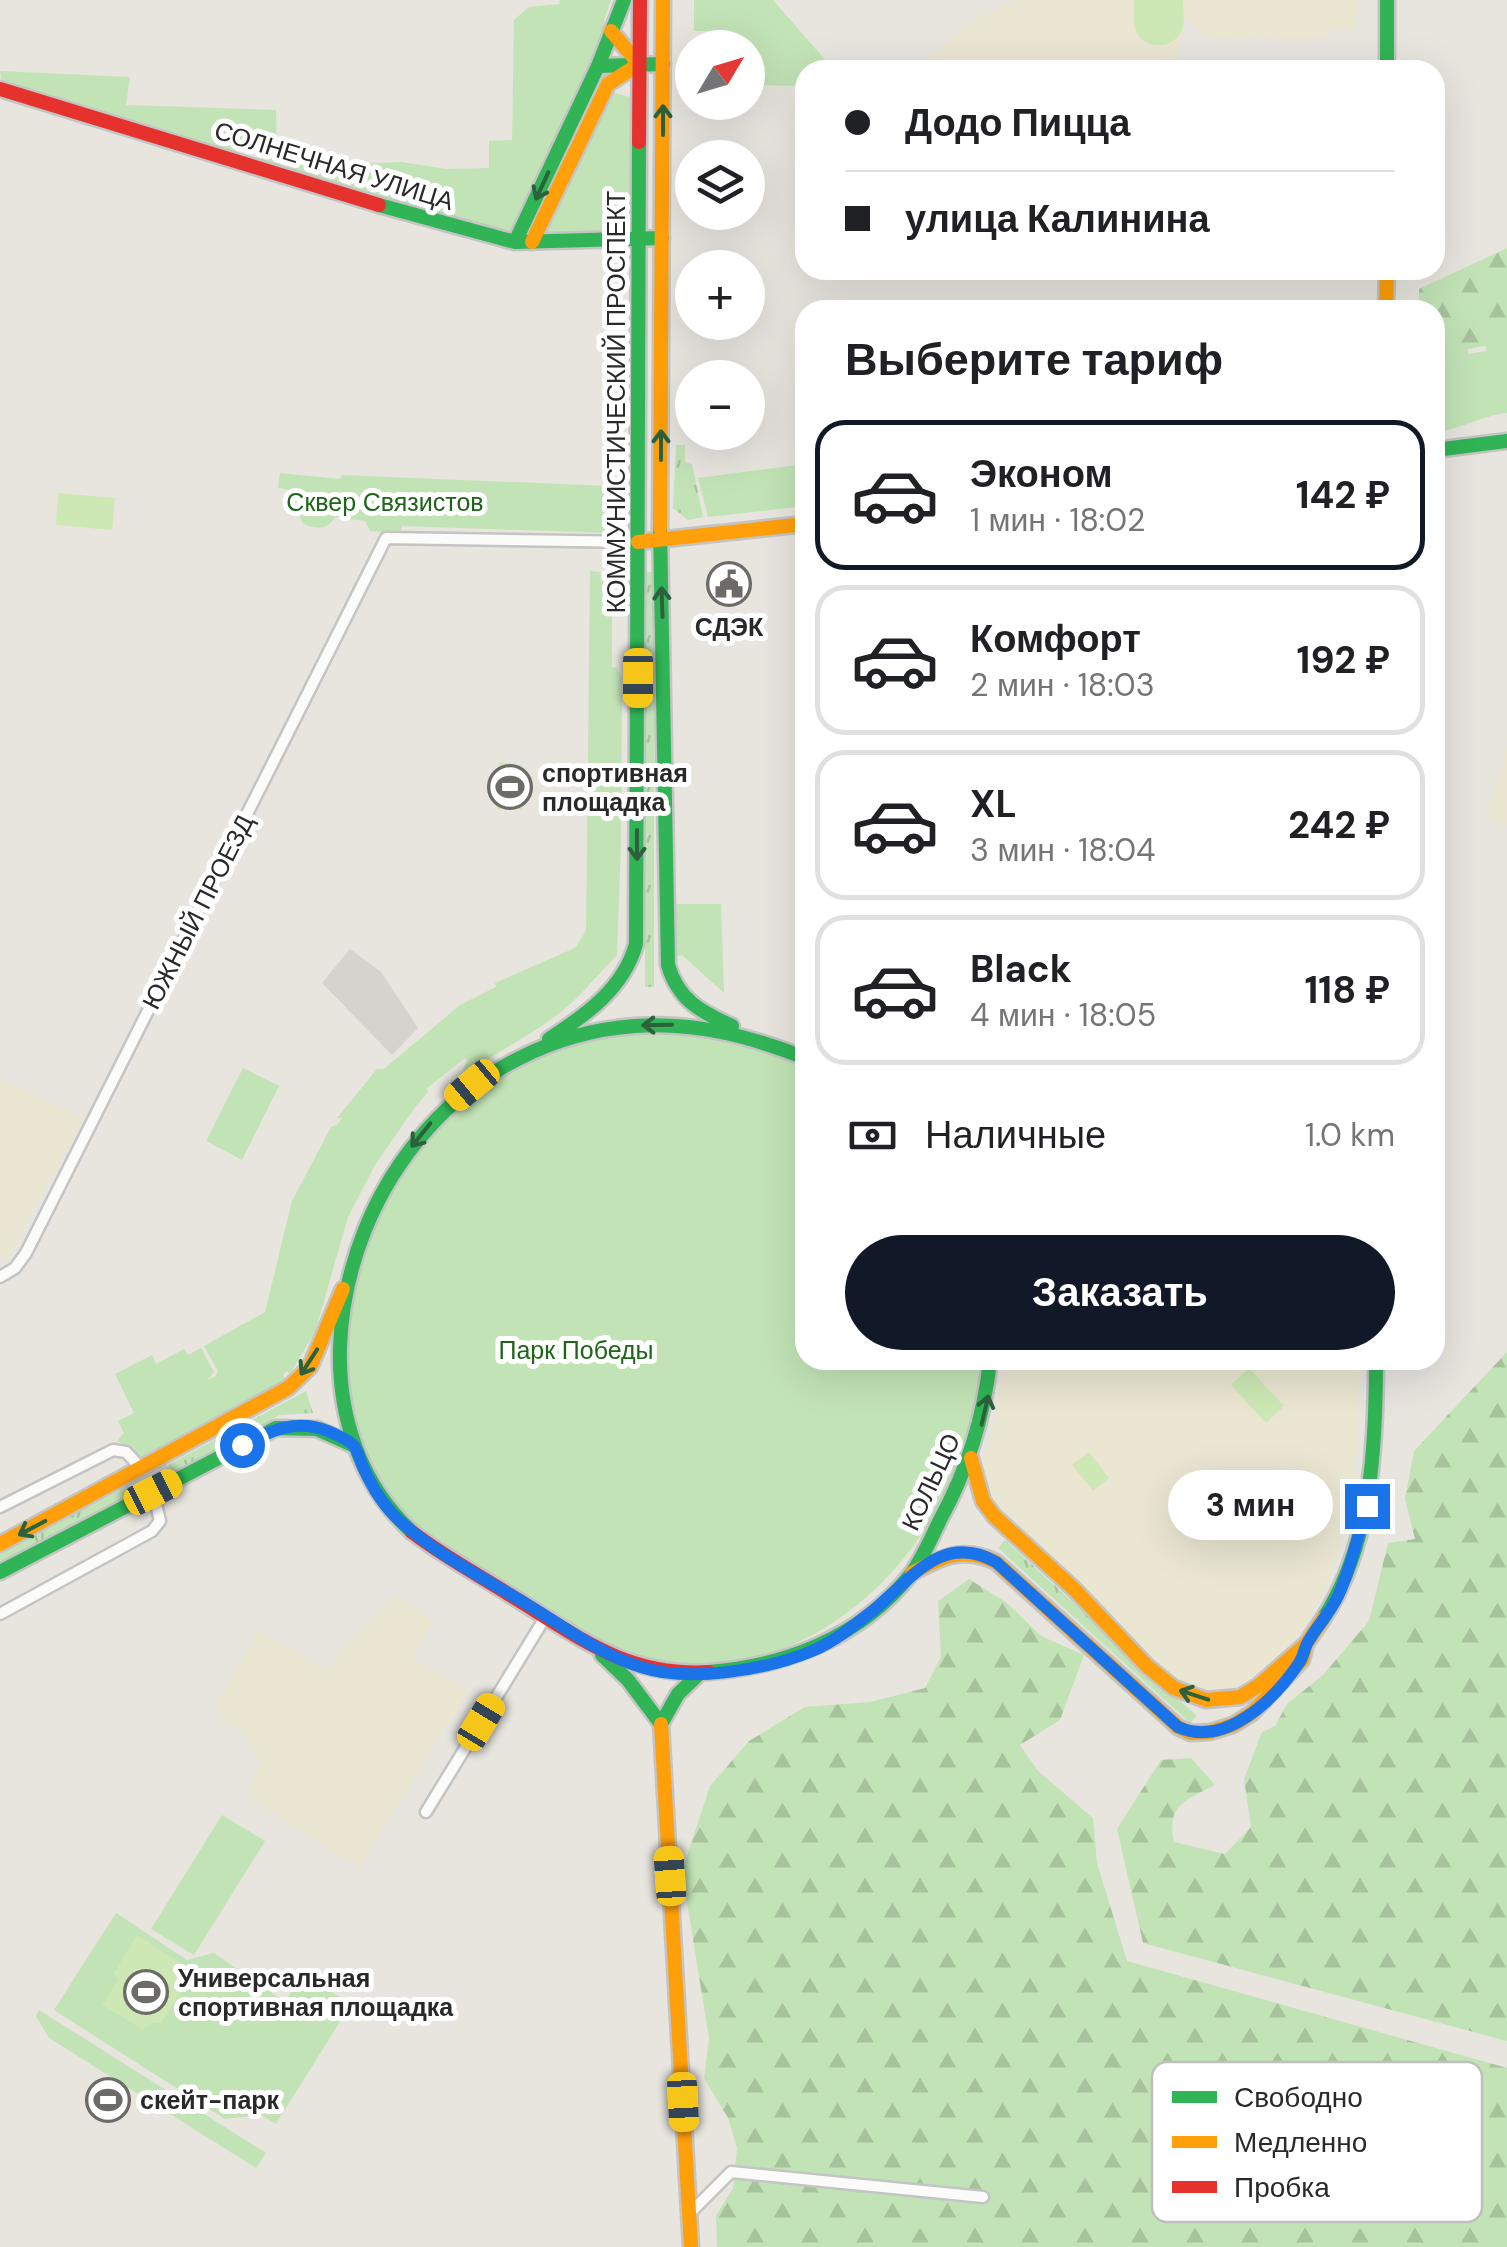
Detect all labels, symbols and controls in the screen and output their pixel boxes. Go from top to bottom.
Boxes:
north arrow [675,30,765,120]
map controls [675,30,765,450]
text: Додо Пицца [905,98,1131,148]
one-way arrow [653,104,672,136]
street label: СОЛНЕЧНАЯ УЛИЦА [210,114,458,218]
button: layers [675,140,765,230]
one-way arrow [532,170,550,201]
street label: КОММУНИСТИЧЕСКИЙ ПРОСПЕКТ [600,191,633,613]
text: улица Калинина [905,194,1210,244]
button: + [675,250,765,340]
text: Выберите тариф [845,330,1223,389]
button: − [675,360,765,450]
one-way arrow [652,429,670,462]
text: Эконом [970,449,1113,499]
icon: car [850,450,940,540]
text: 142 ₽ [1296,470,1390,520]
park label: Сквер Связистов [286,486,484,519]
text: 1 мин · 18:02 [970,499,1145,541]
public building icon: СДЭК [706,561,752,607]
one-way arrow [653,587,672,619]
place label: СДЭК [695,611,764,644]
text: Комфорт [970,614,1141,664]
icon: car [850,615,940,705]
text: 192 ₽ [1297,635,1390,685]
car [623,648,653,708]
text: 2 мин · 18:03 [970,664,1155,706]
place label: спортивная площадка [542,757,688,819]
sports icon: спортивная площадка [487,764,533,810]
text: XL [970,779,1017,829]
icon: car [850,780,940,870]
text: 242 ₽ [1288,800,1390,850]
street label: ЮЖНЫЙ ПРОЕЗД [135,809,261,1015]
one-way arrow [627,828,646,860]
text: 3 мин · 18:04 [970,829,1156,871]
text: Black [970,944,1072,994]
icon: car [850,945,940,1035]
text: 118 ₽ [1304,965,1390,1015]
text: 4 мин · 18:05 [970,994,1156,1036]
one-way arrow [641,1016,674,1034]
car [439,1054,505,1116]
icon: cash [845,1108,900,1163]
text: Наличные [925,1110,1106,1160]
text: 1.0 km [1305,1114,1395,1156]
one-way arrow [410,1122,432,1148]
button: Заказать [845,1235,1395,1350]
park label: Парк Победы [498,1334,654,1367]
one-way arrow [298,1348,319,1376]
one-way arrow [976,1395,995,1427]
route start [220,1423,265,1468]
street label: КОЛЬЦО [894,1428,968,1536]
car [119,1465,187,1519]
callout: 3 мин [1167,1471,1332,1541]
text: 3 мин [1206,1484,1295,1526]
route end [1345,1484,1390,1529]
one-way arrow [17,1518,47,1538]
one-way arrow [1179,1684,1211,1702]
car [453,1689,509,1755]
car [653,1845,687,1907]
place label: Универсальная спортивная площадка [178,1962,454,2024]
sports icon: Универсальная спортивная площадка [123,1969,169,2015]
legend [1152,2062,1482,2222]
car [666,2071,700,2133]
sports icon: скейт-парк [85,2077,131,2123]
text: Свободно [1234,2079,1363,2116]
place label: скейт-парк [140,2084,280,2117]
text: Медленно [1234,2124,1367,2161]
text: Пробка [1234,2169,1330,2206]

